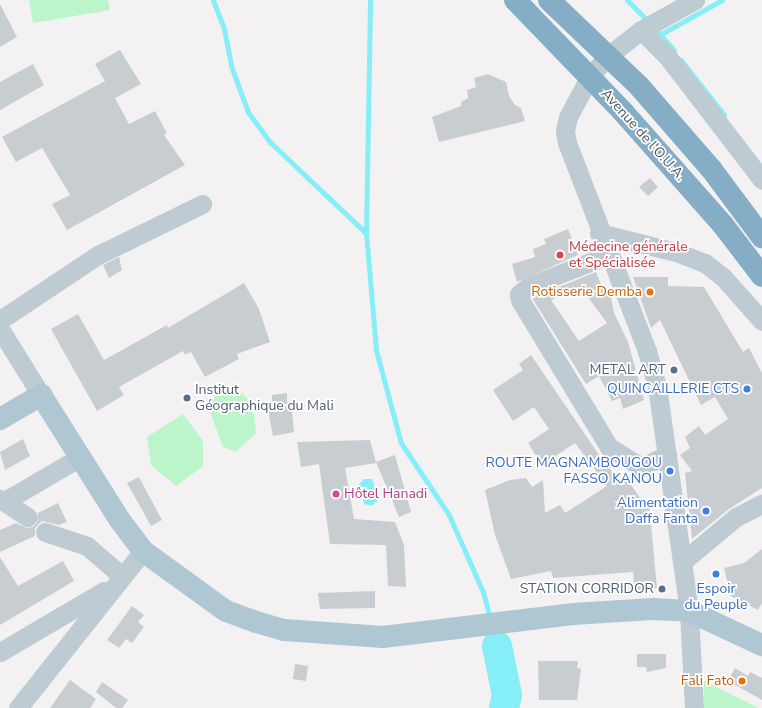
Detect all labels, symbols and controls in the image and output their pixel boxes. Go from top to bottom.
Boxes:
street label: Avenue de l'O.U.A. [597,86,689,184]
place label: Médecine générale et Spécialisée [569,239,688,272]
marker: Médecine générale et Spécialisée [554,249,566,261]
place label: Rotisserie Demba [531,284,642,300]
marker: Rotisserie Demba [645,287,655,297]
place label: METAL ART [590,362,666,378]
marker: METAL ART [669,365,679,375]
place label: QUINCAILLERIE CTS [607,381,739,397]
place label: Institut Géographique du Mali [195,382,334,414]
marker: QUINCAILLERIE CTS [742,384,752,394]
marker: Institut Géographique du Mali [182,393,192,403]
place label: ROUTE MAGNAMBOUGOU FASSO KANOU [485,455,662,488]
marker: ROUTE MAGNAMBOUGOU FASSO KANOU [665,466,675,476]
place label: Hôtel Hanadi [344,486,427,502]
marker: Hôtel Hanadi [331,489,341,499]
place label: Alimentation Daffa Fanta [617,495,698,528]
marker: Alimentation Daffa Fanta [701,506,711,516]
marker: Espoir du Peuple [711,569,721,579]
place label: STATION CORRIDOR [520,581,654,597]
place label: Espoir du Peuple [684,581,748,614]
marker: STATION CORRIDOR [657,584,667,594]
place label: Fali Fato [681,673,734,689]
marker: Fali Fato [737,676,747,686]

